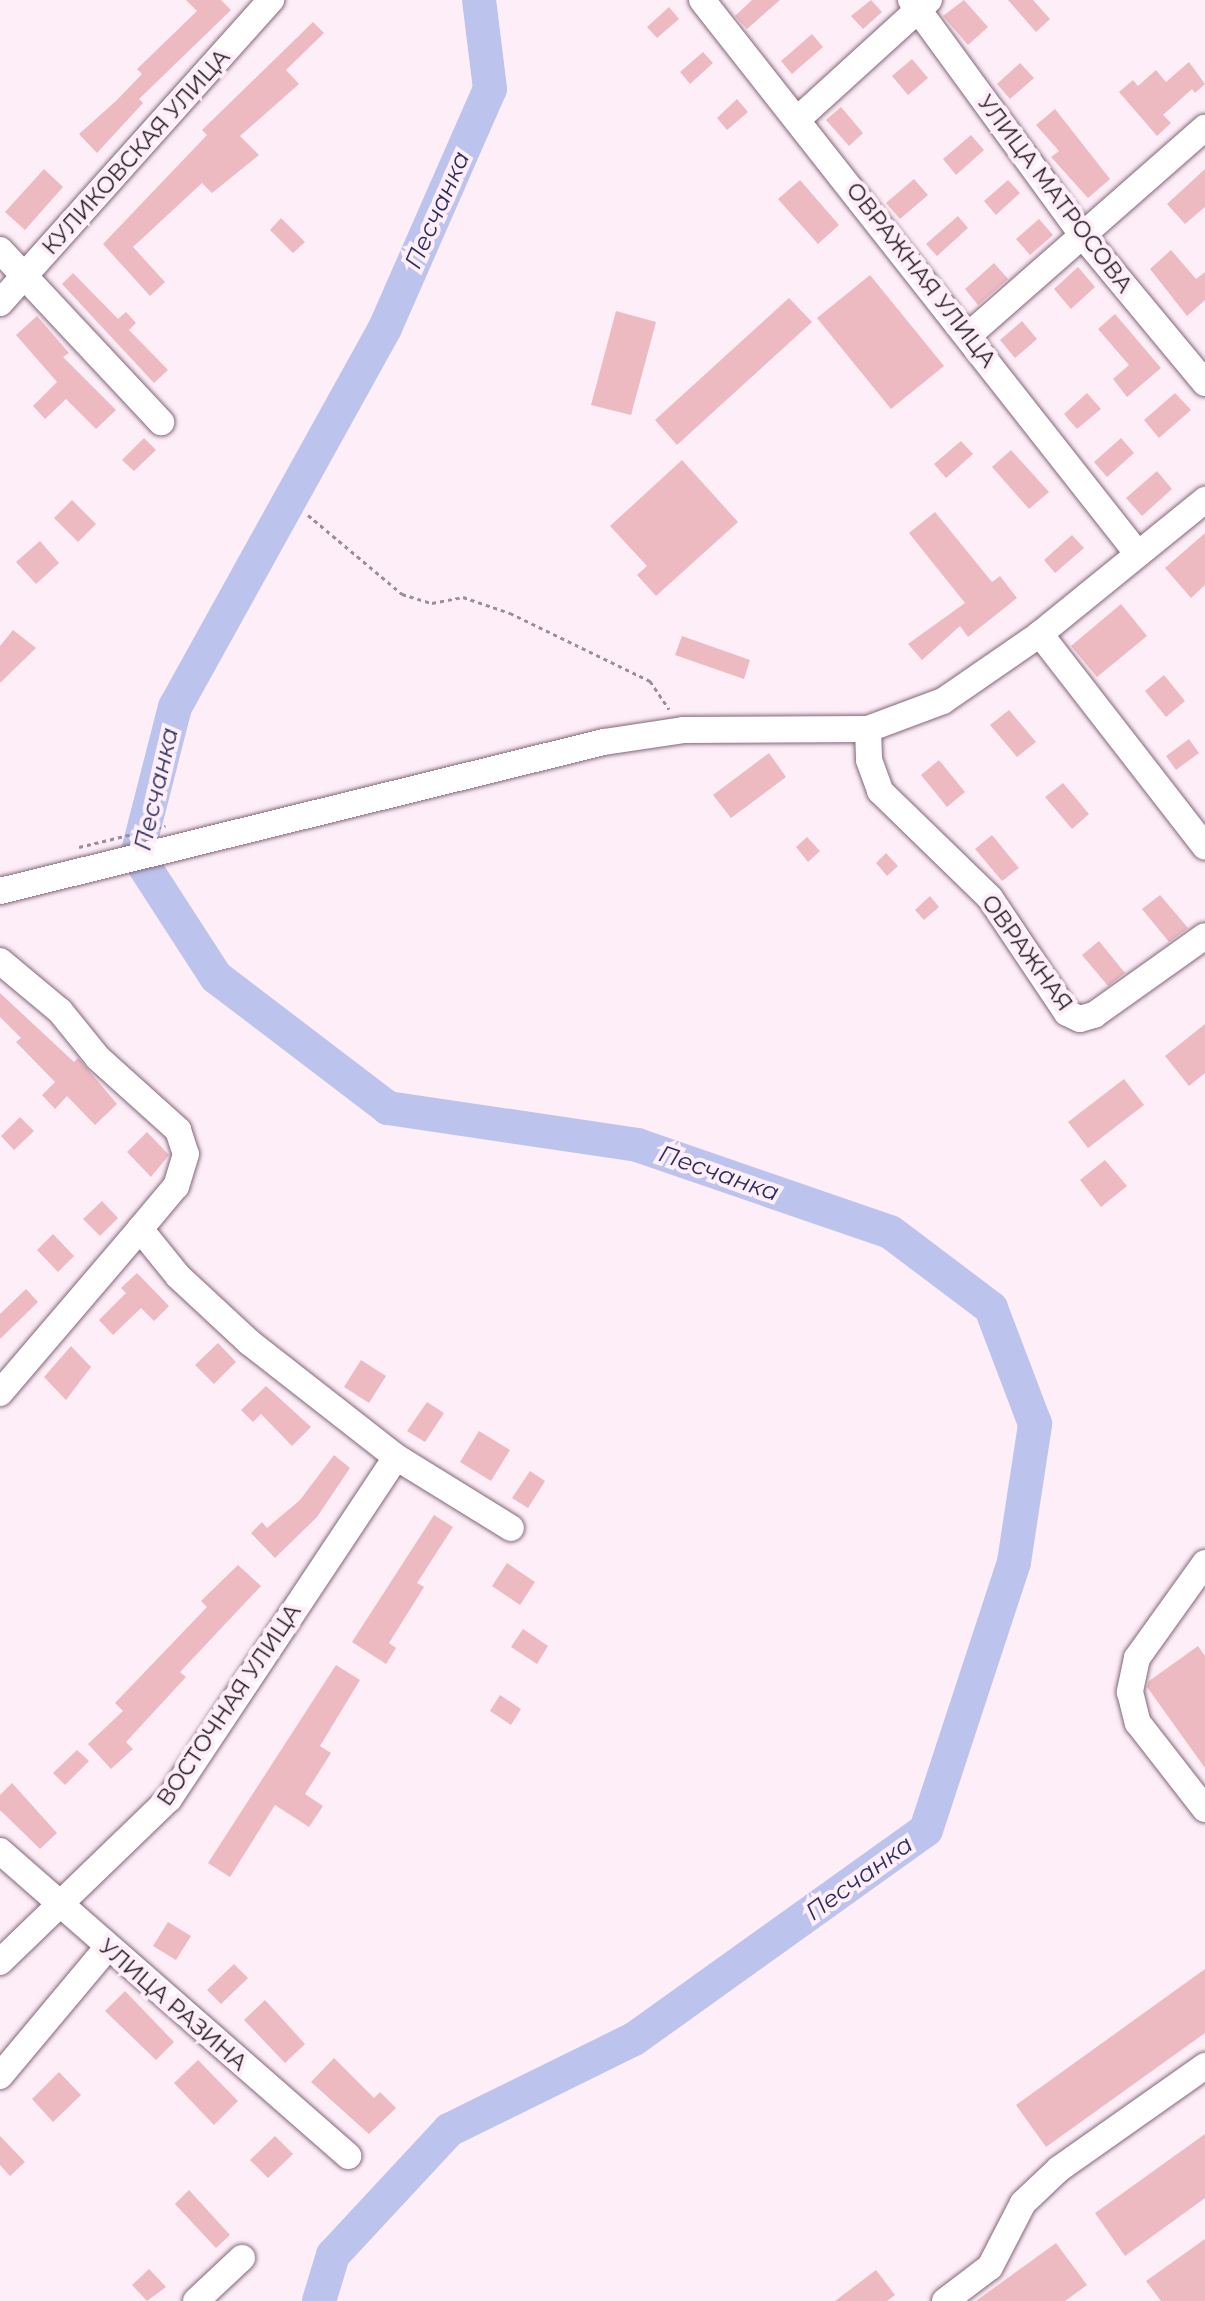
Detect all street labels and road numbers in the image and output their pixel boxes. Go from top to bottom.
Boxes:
street label: КУЛИКОВСКАЯ УЛИЦА [37,44,235,260]
street label: УЛИЦА МАТРОСОВА [972,90,1138,298]
street label: ОВРАЖНАЯ УЛИЦА [841,177,1001,373]
street label: ОВРАЖНАЯ [976,890,1078,1016]
street label: ВОСТОЧНАЯ УЛИЦА [152,1599,306,1811]
street label: УЛИЦА РАЗИНА [94,1934,252,2076]

